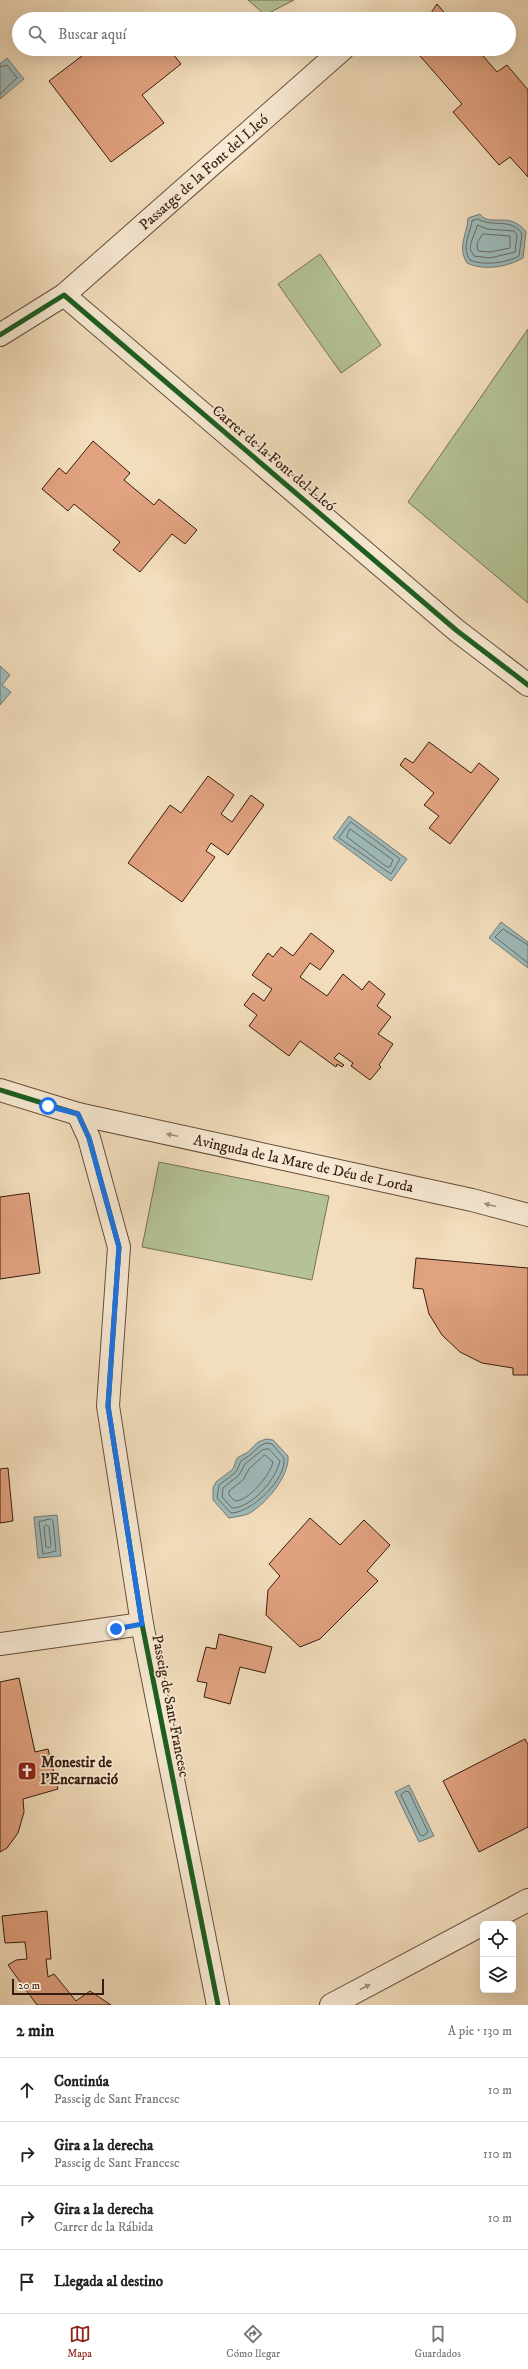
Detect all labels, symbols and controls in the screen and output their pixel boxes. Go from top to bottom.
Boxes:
search box [12,12,516,56]
icon: search [26,23,48,45]
text: Buscar aquí [58,25,126,44]
street label: Passatge de la Font del Lleó [135,110,273,234]
street label: Carrer de la Font del Lleó [208,401,339,516]
route start [39,1097,57,1115]
one-way arrow [166,1131,178,1137]
street label: Avinguda de la Mare de Déu de Lorda [192,1131,416,1197]
one-way arrow [484,1202,496,1208]
route end [107,1620,125,1638]
street label: Passeig de Sant Francesc [147,1633,194,1780]
place label: Monestir de l'Encarnació [40,1753,119,1789]
church icon: Monestir de l'Encarnació [16,1760,38,1782]
map controls [480,1921,516,1993]
button: locate [480,1921,516,1957]
button: layers [480,1957,516,1993]
scale bar [12,1977,104,1996]
text: 20 m [18,1979,40,1993]
one-way arrow [359,1983,371,1990]
text: 2 min [16,2020,54,2042]
text: A pie · 130 m [448,2023,512,2039]
text: Continúa [54,2072,109,2091]
icon: ahead [16,2079,38,2101]
text: 10 m [488,2082,512,2098]
text: Passeig de Sant Francesc [54,2091,180,2107]
text: Gira a la derecha [54,2136,153,2155]
icon: right [16,2143,38,2165]
text: 110 m [483,2146,512,2162]
text: Passeig de Sant Francesc [54,2155,180,2171]
text: Gira a la derecha [54,2200,153,2219]
icon: right [16,2207,38,2229]
text: 10 m [488,2210,512,2226]
text: Carrer de la Rábida [54,2219,153,2235]
icon: arrive [16,2271,38,2293]
text: Llegada al destino [54,2272,163,2291]
tab: Mapa [67,2323,92,2361]
tab: Cómo llegar [226,2323,280,2361]
tab: Guardados [414,2323,461,2361]

